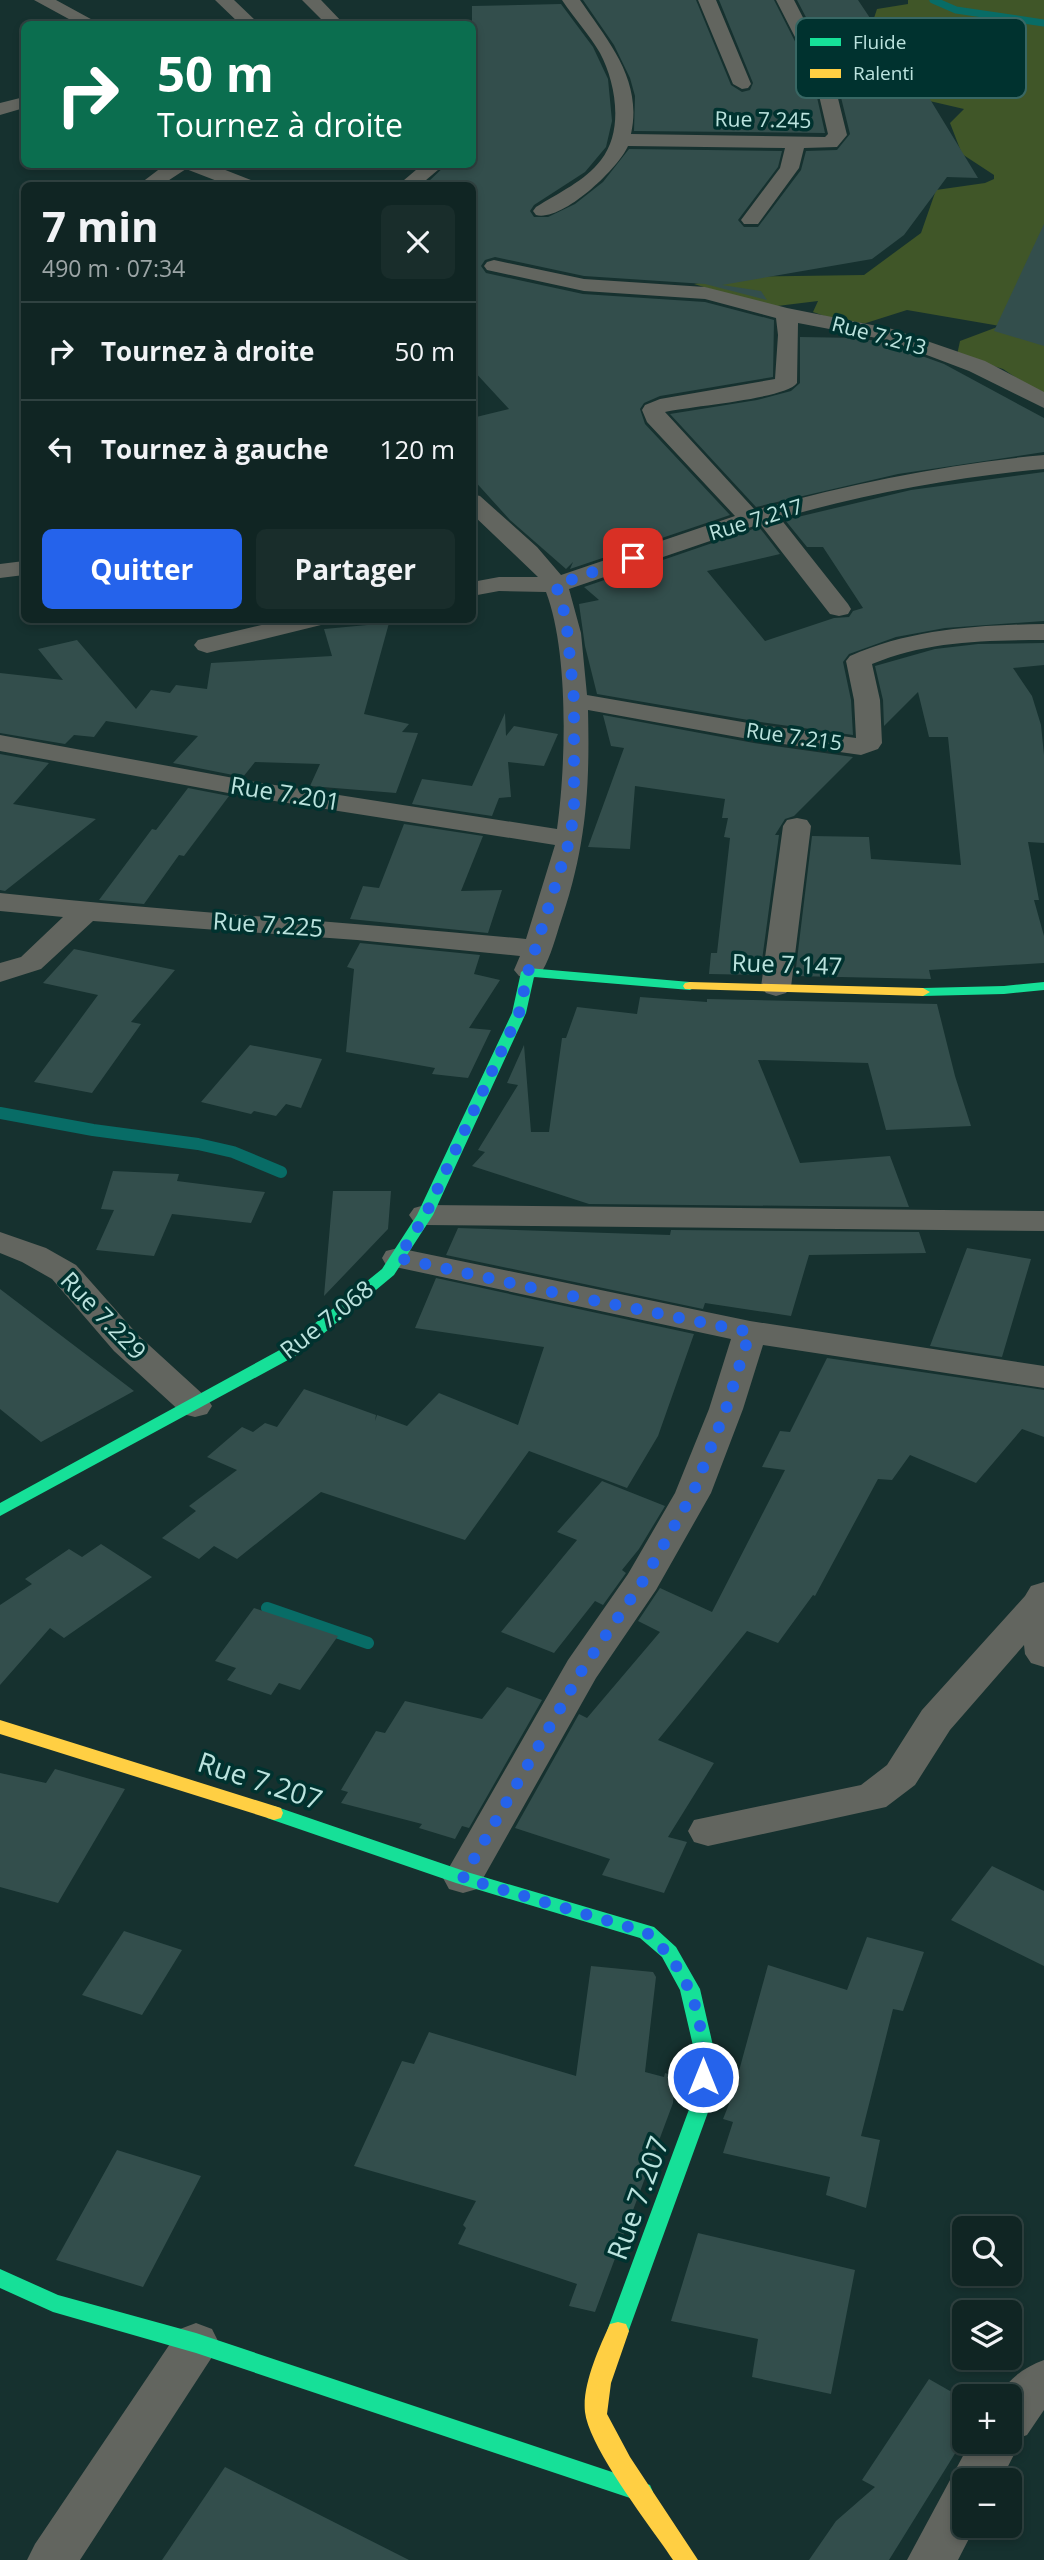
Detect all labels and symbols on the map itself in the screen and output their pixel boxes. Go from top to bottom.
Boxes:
legend [796,18,1026,98]
text: Fluide [853,29,906,55]
text: Ralenti [853,60,914,86]
street label: Rue 7.245 [714,104,812,134]
street label: Rue 7.213 [829,309,930,361]
street label: Rue 7.217 [705,492,806,547]
pin [603,528,663,588]
street label: Rue 7.215 [744,715,844,757]
street label: Rue 7.201 [228,768,342,817]
street label: Rue 7.225 [212,903,324,944]
street label: Rue 7.147 [731,945,843,982]
street label: Rue 7.229 [54,1264,154,1366]
street label: Rue 7.068 [272,1272,380,1366]
street label: Rue 7.207 [193,1742,327,1818]
position arrow [666,2040,740,2114]
street label: Rue 7.207 [597,2131,677,2265]

